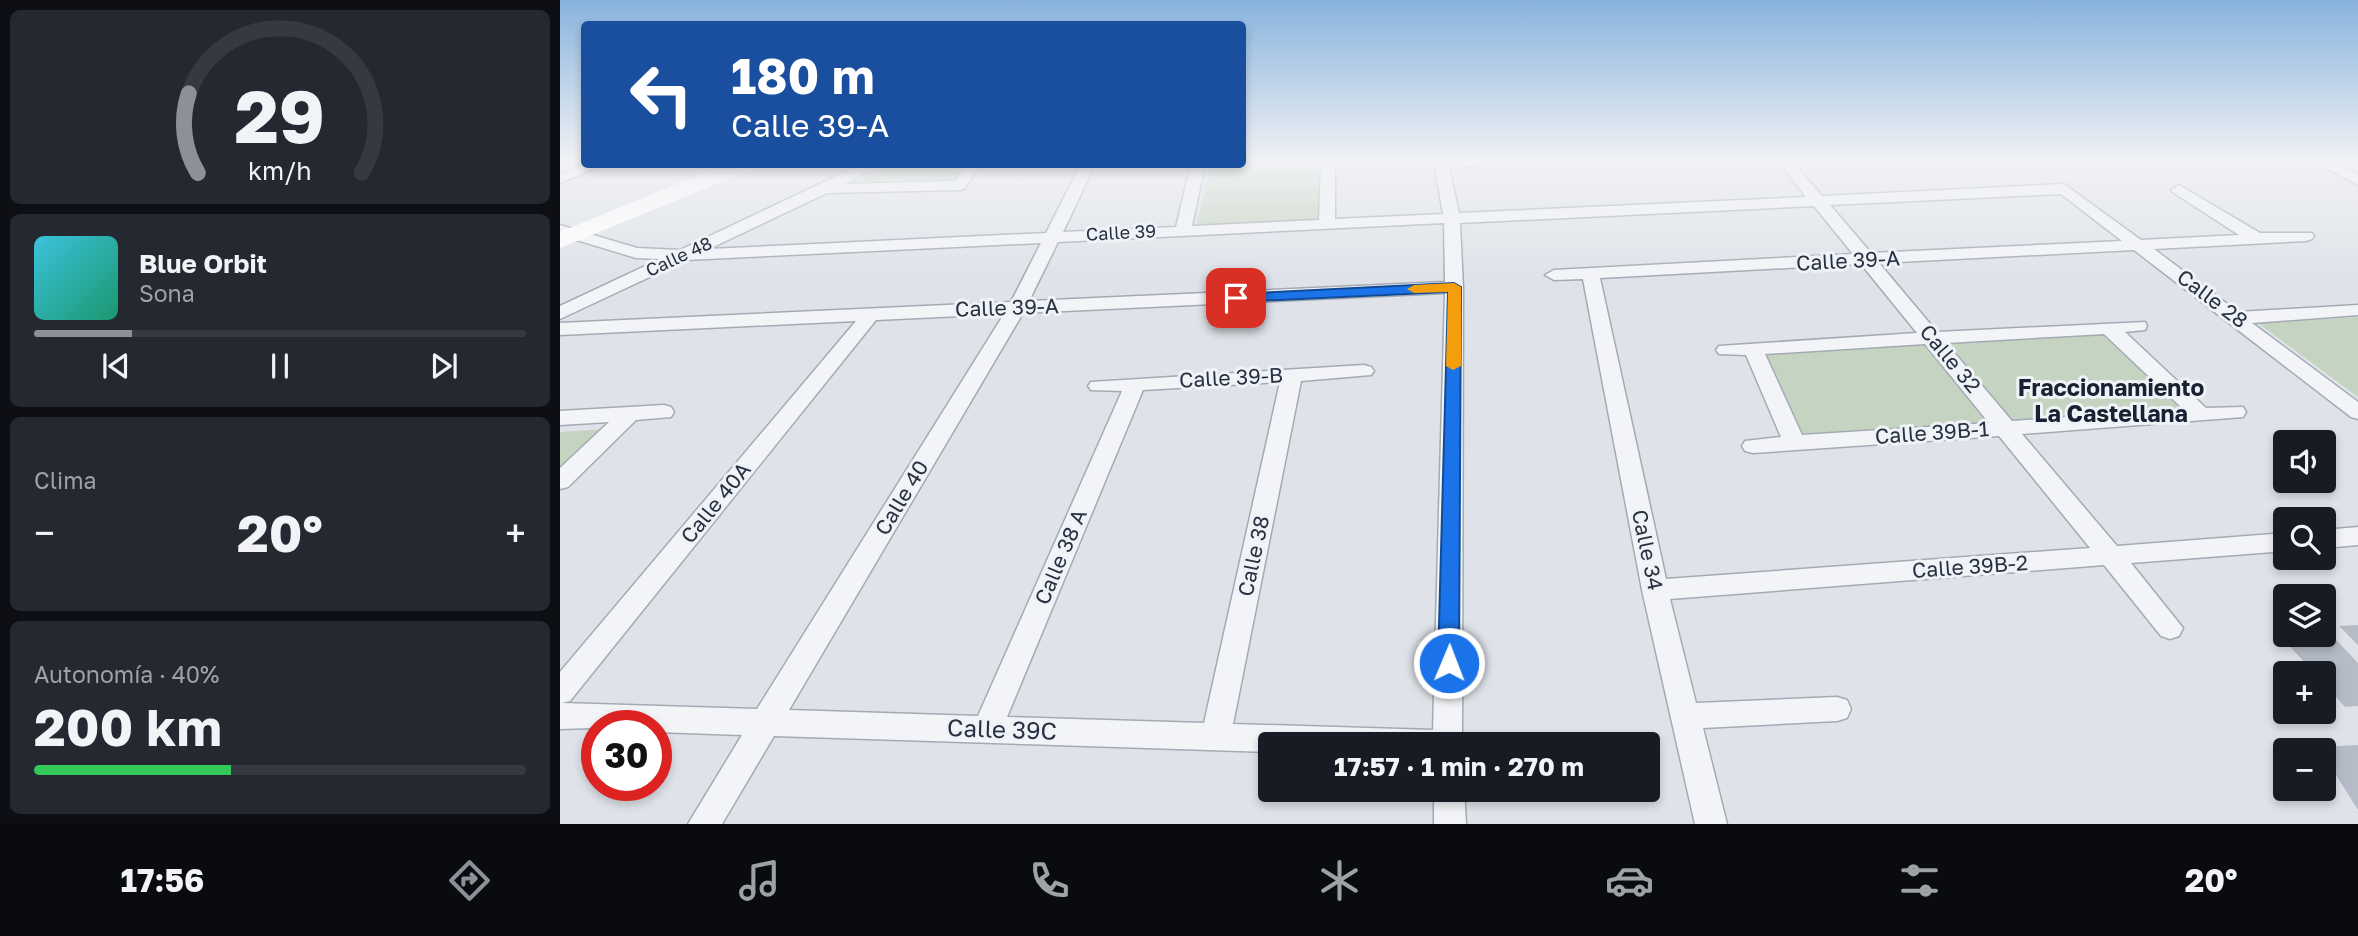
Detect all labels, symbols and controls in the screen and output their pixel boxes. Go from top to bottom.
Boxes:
text: 180 m [731,46,875,105]
icon: left [616,49,707,140]
text: 29 [235,72,325,159]
text: Calle 39-A [731,106,889,144]
text: km/h [248,155,312,186]
street label: Calle 39 [1085,219,1157,245]
street label: Calle 48 [642,231,715,281]
street label: Calle 39-A [1795,244,1900,276]
text: Blue Orbit [139,248,267,279]
street label: Calle 28 [2172,263,2253,333]
pin [1206,268,1266,328]
text: Sona [139,279,195,307]
icon: arrive [1217,279,1255,317]
street label: Calle 39-A [955,292,1059,322]
street label: Calle 32 [1915,319,1987,398]
icon: previous [97,347,135,385]
icon: pause [261,347,299,385]
icon: next [425,347,463,385]
street label: Calle 39-B [1178,361,1283,393]
district label: Fraccionamiento La Castellana [2018,373,2204,427]
street label: Calle 39B-1 [1874,415,1990,449]
map controls [2273,430,2336,801]
button: sound [2273,430,2336,493]
street label: Calle 40 [869,455,934,540]
street label: Calle 40A [675,457,756,548]
text: Clima [34,466,97,494]
text: 20° [237,501,323,563]
street label: Calle 38 A [1028,505,1092,608]
street label: Calle 34 [1627,507,1669,593]
button: search [2273,507,2336,570]
text: − [34,510,55,555]
text: + [505,510,526,555]
street label: Calle 38 [1232,513,1274,599]
street label: Calle 39B-2 [1911,549,2029,583]
button: layers [2273,584,2336,647]
position arrow [1412,626,1486,700]
text: Autonomía · 40% [34,660,219,688]
button: + [2273,661,2336,724]
text: 200 km [34,695,222,757]
speed limit sign: 30 [581,710,672,801]
street label: Calle 39C [947,712,1057,745]
button: − [2273,738,2336,801]
text: 17:57 · 1 min · 270 m [1334,751,1584,782]
icon: directions [445,856,494,905]
icon: music [735,856,784,905]
icon: phone [1025,856,1074,905]
icon: climate [1315,856,1364,905]
icon: car [1605,856,1654,905]
icon: filters [1895,856,1944,905]
text: 17:56 [120,861,204,899]
text: 20° [2185,861,2238,899]

